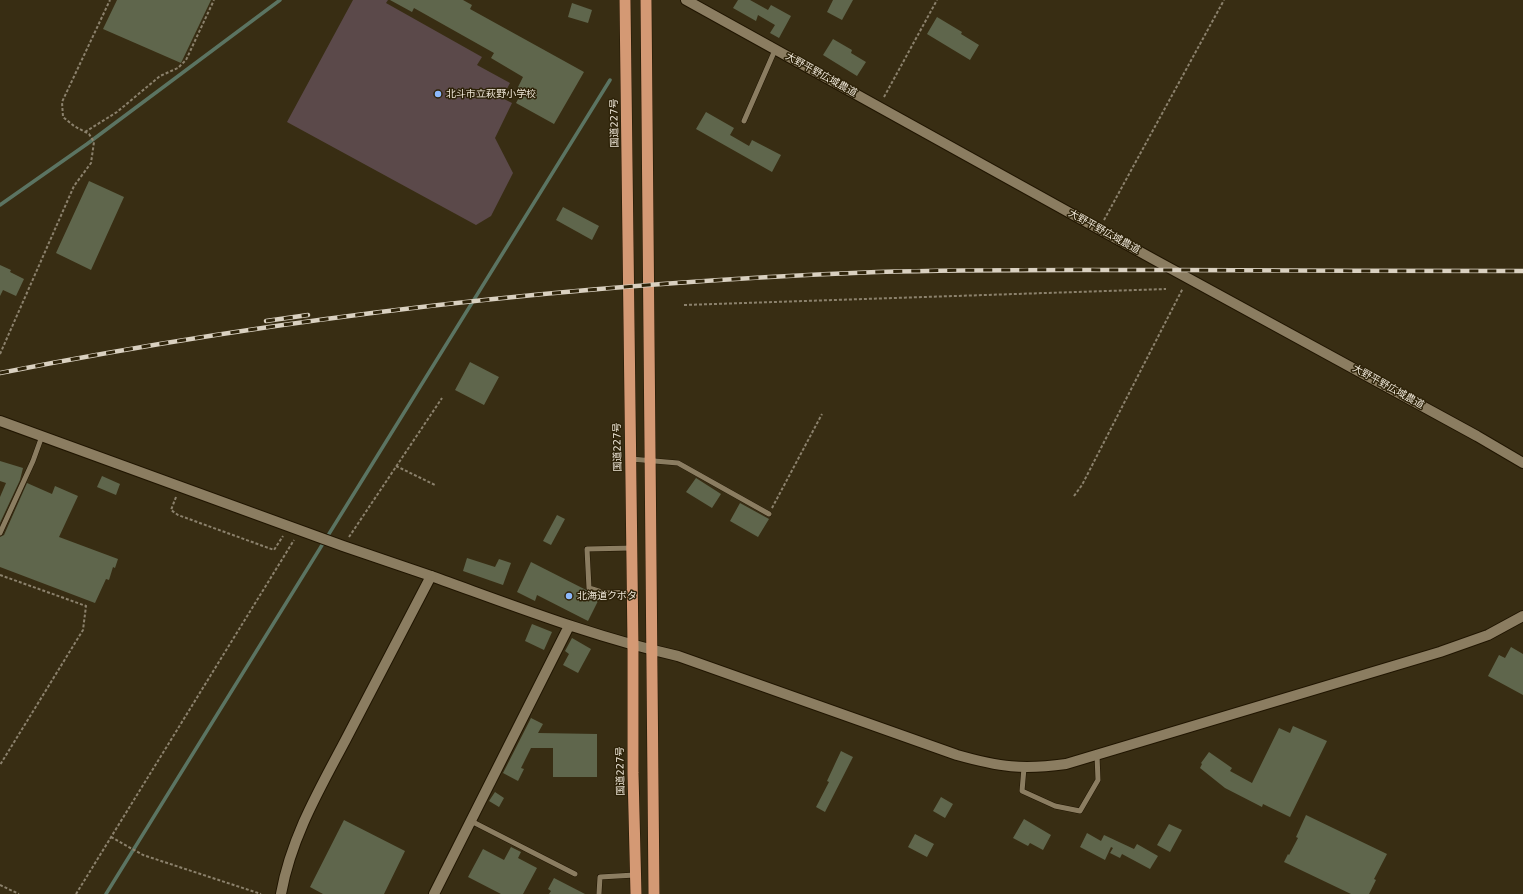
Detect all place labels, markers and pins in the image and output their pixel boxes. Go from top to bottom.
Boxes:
place label: 北斗市立萩野小学校 [446,88,536,100]
marker: 北斗市立萩野小学校 [433,89,443,99]
place label: 北海道クボタ [577,590,637,602]
marker: 北海道クボタ [564,591,574,601]

